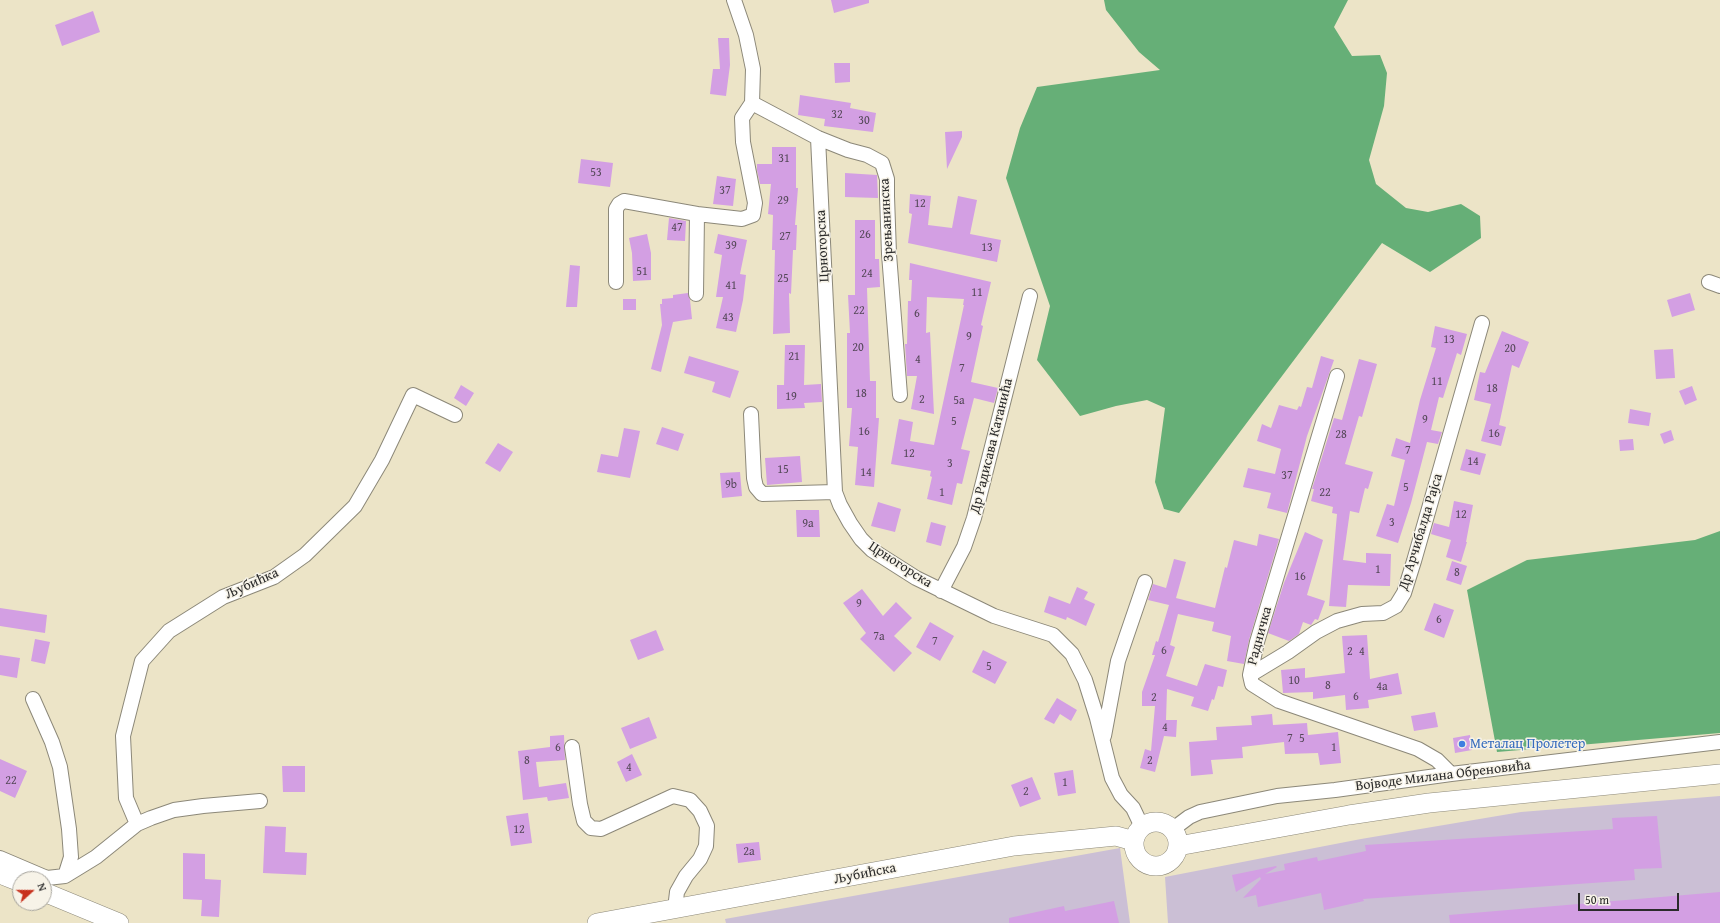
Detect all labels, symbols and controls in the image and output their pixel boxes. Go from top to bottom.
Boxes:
house number: 32 [831,108,843,122]
house number: 30 [858,114,870,128]
house number: 31 [778,152,790,166]
house number: 53 [590,166,602,180]
street label: Зрењанинска [876,178,898,262]
house number: 37 [719,184,731,198]
house number: 29 [777,194,789,208]
house number: 12 [914,197,926,211]
street label: Црногорска [813,209,833,283]
house number: 47 [671,221,683,235]
house number: 26 [859,228,871,242]
house number: 27 [779,230,791,244]
house number: 39 [725,239,737,253]
house number: 13 [981,241,993,255]
house number: 51 [636,265,648,279]
house number: 24 [861,267,873,281]
house number: 25 [777,272,789,286]
house number: 41 [725,279,737,293]
house number: 11 [971,286,983,300]
house number: 22 [853,304,865,318]
house number: 6 [914,307,920,321]
house number: 43 [722,311,734,325]
house number: 9 [966,330,972,344]
house number: 13 [1443,333,1455,347]
house number: 20 [852,341,864,355]
house number: 20 [1504,342,1516,356]
house number: 21 [788,350,800,364]
house number: 4 [915,353,921,367]
house number: 7 [959,362,965,376]
house number: 11 [1431,375,1443,389]
street label: Др Радисава Катанића [967,377,1017,515]
house number: 18 [1486,382,1498,396]
house number: 18 [855,387,867,401]
house number: 19 [785,390,797,404]
house number: 2 [919,393,925,407]
house number: 5a [953,394,965,408]
house number: 9 [1422,413,1428,427]
house number: 5 [951,415,957,429]
house number: 16 [858,425,870,439]
house number: 16 [1488,427,1500,441]
house number: 28 [1335,428,1347,442]
house number: 7 [1405,444,1411,458]
house number: 12 [903,447,915,461]
house number: 14 [1467,455,1479,469]
house number: 3 [947,457,953,471]
house number: 15 [777,463,789,477]
house number: 14 [860,466,872,480]
house number: 37 [1281,469,1293,483]
street label: Др Арчибалда Рајса [1395,472,1447,592]
house number: 9b [725,478,737,492]
house number: 5 [1403,481,1409,495]
house number: 1 [939,486,945,500]
house number: 22 [1319,486,1331,500]
house number: 12 [1455,508,1467,522]
house number: 3 [1389,516,1395,530]
house number: 9a [802,517,814,531]
street label: Црногорска [865,538,935,592]
house number: 1 [1375,563,1381,577]
street label: Љубићка [223,565,281,603]
house number: 8 [1454,566,1460,580]
house number: 16 [1294,570,1306,584]
house number: 9 [856,597,862,611]
street label: Радничка [1244,605,1276,667]
house number: 6 [1436,613,1442,627]
house number: 7a [873,630,885,644]
house number: 7 [932,635,938,649]
house number: 6 [1161,644,1167,658]
house number: 2 [1347,645,1353,659]
house number: 4 [1359,645,1365,659]
house number: 5 [986,660,992,674]
house number: 10 [1288,674,1300,688]
house number: 8 [1325,679,1331,693]
house number: 4a [1376,680,1388,694]
house number: 6 [1353,690,1359,704]
house number: 2 [1151,691,1157,705]
house number: 4 [1162,721,1168,735]
house number: 7 [1287,732,1293,746]
house number: 5 [1299,732,1305,746]
place label: Металац Пролетер [1470,736,1585,752]
marker: Металац Пролетер [1457,739,1467,749]
house number: 6 [555,741,561,755]
house number: 1 [1331,741,1337,755]
house number: 8 [524,754,530,768]
house number: 2 [1147,754,1153,768]
street label: Војводе Милана Обреновића [1354,757,1532,795]
house number: 4 [626,761,632,775]
house number: 22 [5,774,17,788]
house number: 1 [1062,776,1068,790]
house number: 2 [1023,785,1029,799]
house number: 12 [513,823,525,837]
house number: 2a [743,845,755,859]
street label: Љубићска [832,860,898,888]
north arrow [12,871,52,911]
text: N [33,881,51,893]
scale bar [1580,885,1681,911]
text: 50 m [1585,891,1609,908]

